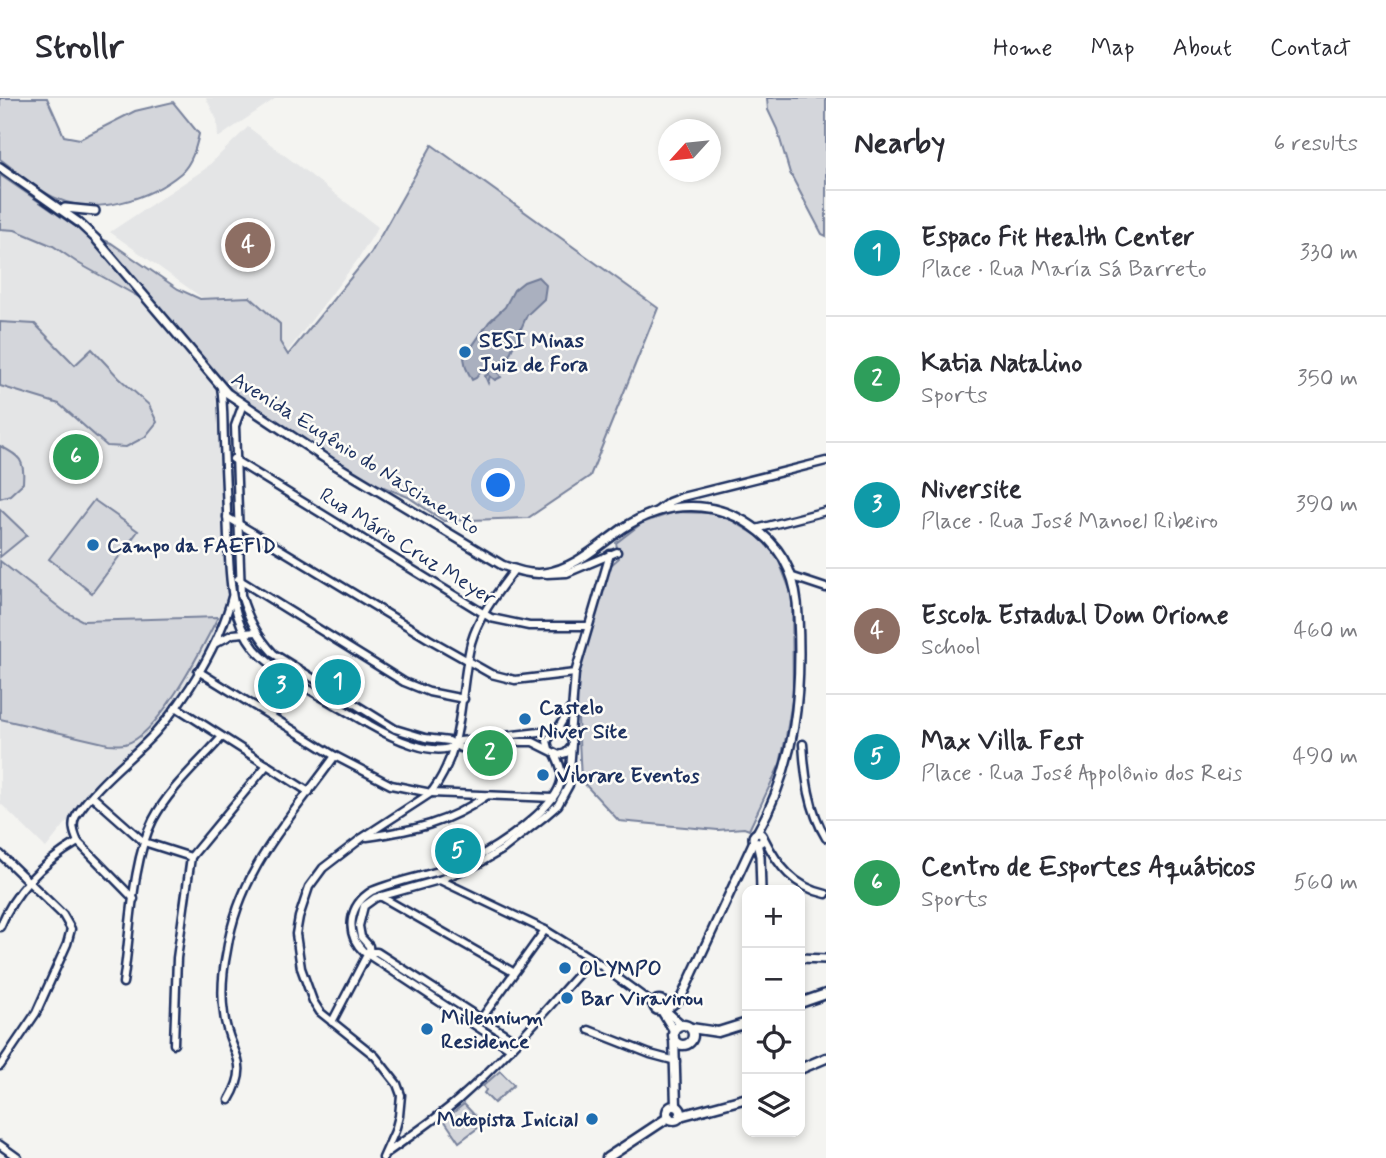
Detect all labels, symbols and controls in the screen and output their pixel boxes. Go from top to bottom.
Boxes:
text: Strollr [35,26,124,70]
text: Home [993,33,1053,64]
text: Map [1091,33,1135,64]
text: About [1173,33,1232,64]
text: Contact [1270,33,1351,64]
north arrow [658,119,721,182]
text: Nearby [854,124,945,163]
text: 6 results [1274,129,1358,159]
pin: 4 [225,219,271,271]
text: Espaco Fit Health Center [921,221,1195,255]
text: 1 [872,238,882,268]
text: 330 m [1300,238,1358,268]
text: Place · Rua María Sá Barreto [921,255,1207,285]
place label: SESI Minas Juiz de Fora [479,327,588,379]
marker: SESI Minas Juiz de Fora [457,344,473,360]
text: Katia Natalino [921,347,1082,381]
text: 2 [871,364,883,394]
text: 350 m [1297,364,1358,394]
street label: Avenida Eugênio do Nascimento [226,365,485,542]
text: Sports [921,381,988,411]
pin: 6 [53,431,99,483]
your location [481,468,515,502]
text: Niversite [921,473,1021,507]
street label: Rua Mário Cruz Meyer [314,481,501,613]
text: 3 [872,490,882,520]
text: 390 m [1296,490,1358,520]
text: Place · Rua José Manoel Ribeiro [921,507,1218,537]
place label: Campo da FAEFID [107,532,276,560]
marker: Campo da FAEFID [85,537,101,553]
text: Escola Estadual Dom Orione [921,599,1229,633]
text: 4 [870,616,884,646]
text: 460 m [1294,616,1358,646]
text: School [921,633,981,663]
pin: 1 [315,656,361,708]
pin: 3 [258,660,304,712]
place label: Castelo Niver Site [539,694,628,746]
marker: Castelo Niver Site [517,711,533,727]
text: Max Villa Fest [921,725,1084,759]
pin: 2 [467,727,513,779]
text: 5 [870,742,884,772]
text: 490 m [1293,742,1358,772]
text: Place · Rua José Appolônio dos Reis [921,759,1242,789]
place label: Vibrare Eventos [557,762,700,790]
marker: Vibrare Eventos [535,767,551,783]
pin: 5 [435,825,481,877]
text: Centro de Esportes Aquáticos [921,851,1255,885]
text: 6 [871,868,883,898]
text: 560 m [1293,868,1358,898]
map controls [742,885,805,1137]
button: + [742,885,805,948]
text: Sports [921,885,988,915]
button: − [742,948,805,1011]
place label: OLYMPO [579,955,662,983]
marker: OLYMPO [557,960,573,976]
place label: Bar Viravirou [581,985,703,1013]
marker: Bar Viravirou [559,990,575,1006]
place label: Millennium Residence [441,1004,544,1056]
button: locate [742,1011,805,1074]
marker: Millennium Residence [419,1021,435,1037]
button: layers [742,1074,805,1137]
place label: Motopista Inicial [437,1106,578,1134]
marker: Motopista Inicial [584,1111,600,1127]

